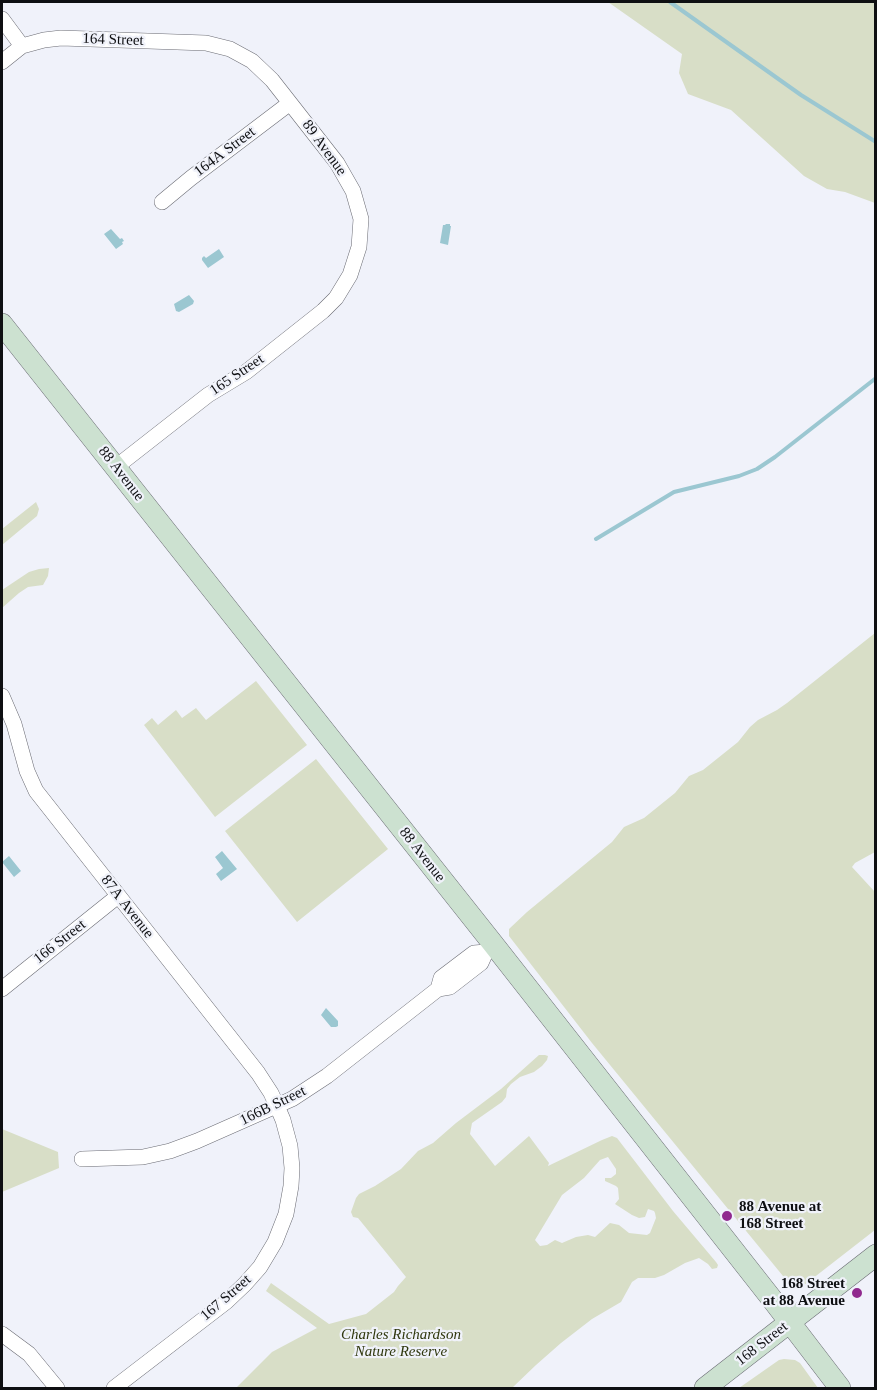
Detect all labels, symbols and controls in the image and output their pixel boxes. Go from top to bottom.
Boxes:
street label: 164 Street [82,30,144,50]
street label: 89 Avenue [298,117,350,179]
street label: 164A Street [191,123,259,181]
street label: 165 Street [207,350,267,400]
street label: 88 Avenue [94,443,148,505]
street label: 88 Avenue [395,824,449,886]
street label: 87A Avenue [97,872,157,942]
street label: 166 Street [30,916,90,968]
street label: 166B Street [237,1082,309,1130]
place label: 88 Avenue at 168 Street [739,1198,821,1233]
marker: 88 Avenue at 168 Street [720,1209,734,1223]
street label: 167 Street [197,1271,255,1325]
place label: 168 Street at 88 Avenue [763,1275,845,1310]
marker: 168 Street at 88 Avenue [850,1286,864,1300]
street label: 168 Street [732,1318,792,1370]
park label: Charles Richardson Nature Reserve [341,1326,461,1361]

